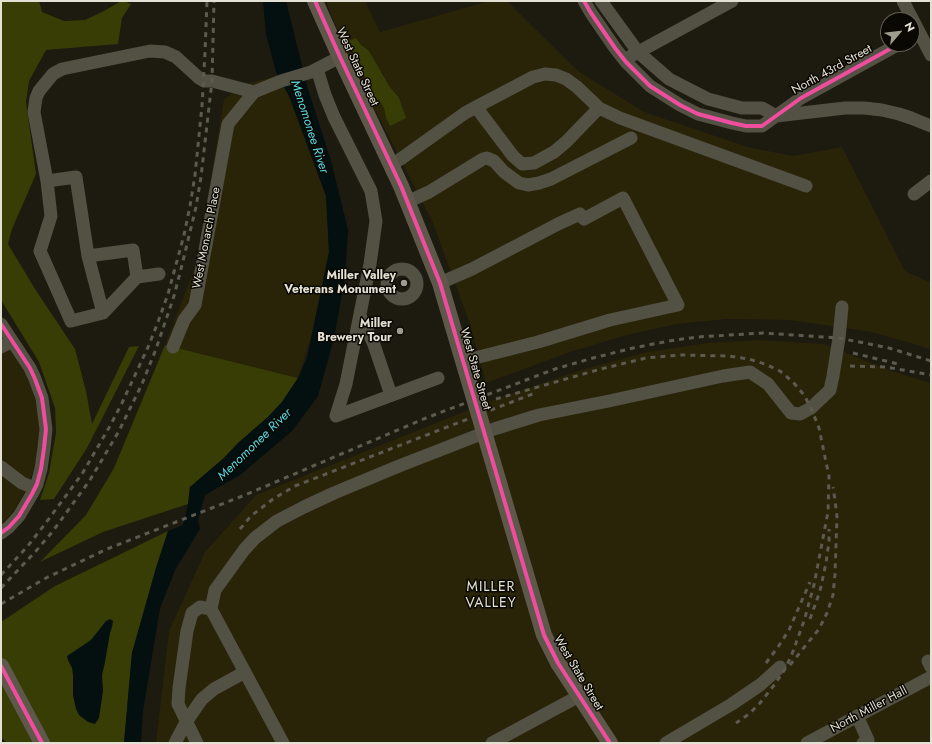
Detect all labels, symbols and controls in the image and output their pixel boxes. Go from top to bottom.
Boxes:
north arrow [880,12,920,52]
text: N [901,19,919,34]
street label: West State Street [333,25,381,109]
street label: North 43rd Street [789,42,875,98]
water label: Menomonee River [287,78,331,176]
street label: West Monarch Place [190,186,224,290]
place label: Miller Valley Veterans Monument [284,269,396,297]
marker: Miller Valley Veterans Monument [399,278,409,288]
place label: Miller Brewery Tour [317,317,392,345]
marker: Miller Brewery Tour [395,326,405,336]
street label: West State Street [456,326,494,412]
water label: Menomonee River [215,406,295,484]
district label: MILLER VALLEY [465,580,517,612]
street label: West State Street [550,633,606,713]
street label: North Miller Hall [828,684,910,736]

